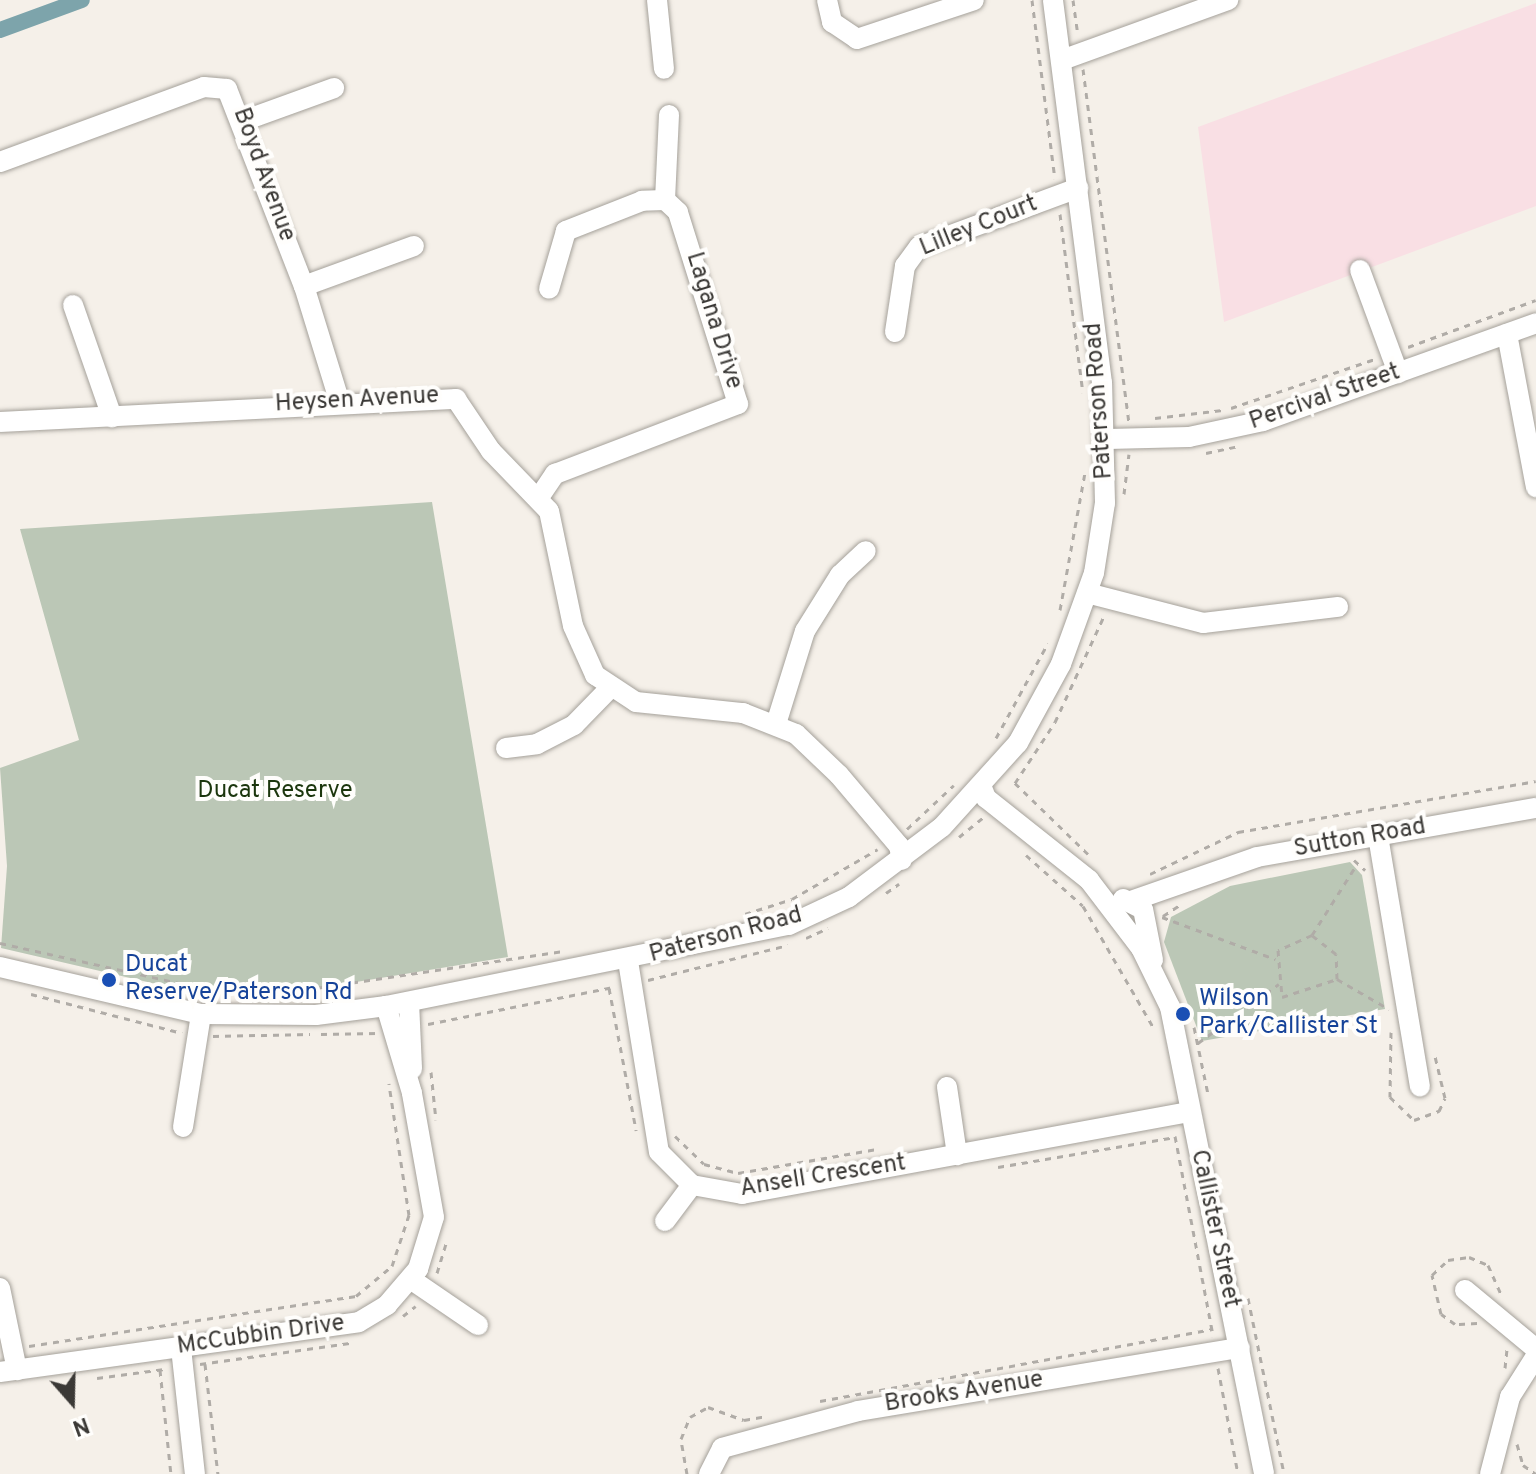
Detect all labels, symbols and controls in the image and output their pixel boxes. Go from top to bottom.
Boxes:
street label: Boyd Avenue [225,104,301,246]
street label: Lilley Court [916,190,1042,264]
street label: Lagana Drive [679,249,747,393]
street label: Paterson Road [1080,322,1120,480]
street label: Percival Street [1246,359,1404,437]
street label: Heysen Avenue [274,382,440,420]
park label: Ducat Reserve [197,778,353,806]
street label: Sutton Road [1292,813,1428,865]
street label: Paterson Road [646,902,806,970]
place label: Ducat Reserve/Paterson Rd [125,952,353,1008]
marker: Ducat Reserve/Paterson Rd [100,971,118,989]
place label: Wilson Park/Callister St [1199,986,1378,1042]
marker: Wilson Park/Callister St [1174,1005,1192,1023]
street label: Callister Street [1183,1147,1245,1311]
street label: Ansell Crescent [738,1150,908,1204]
street label: McCubbin Drive [175,1310,347,1362]
north arrow [32,1362,112,1442]
street label: Brooks Avenue [882,1366,1046,1420]
text: N [68,1410,92,1440]

